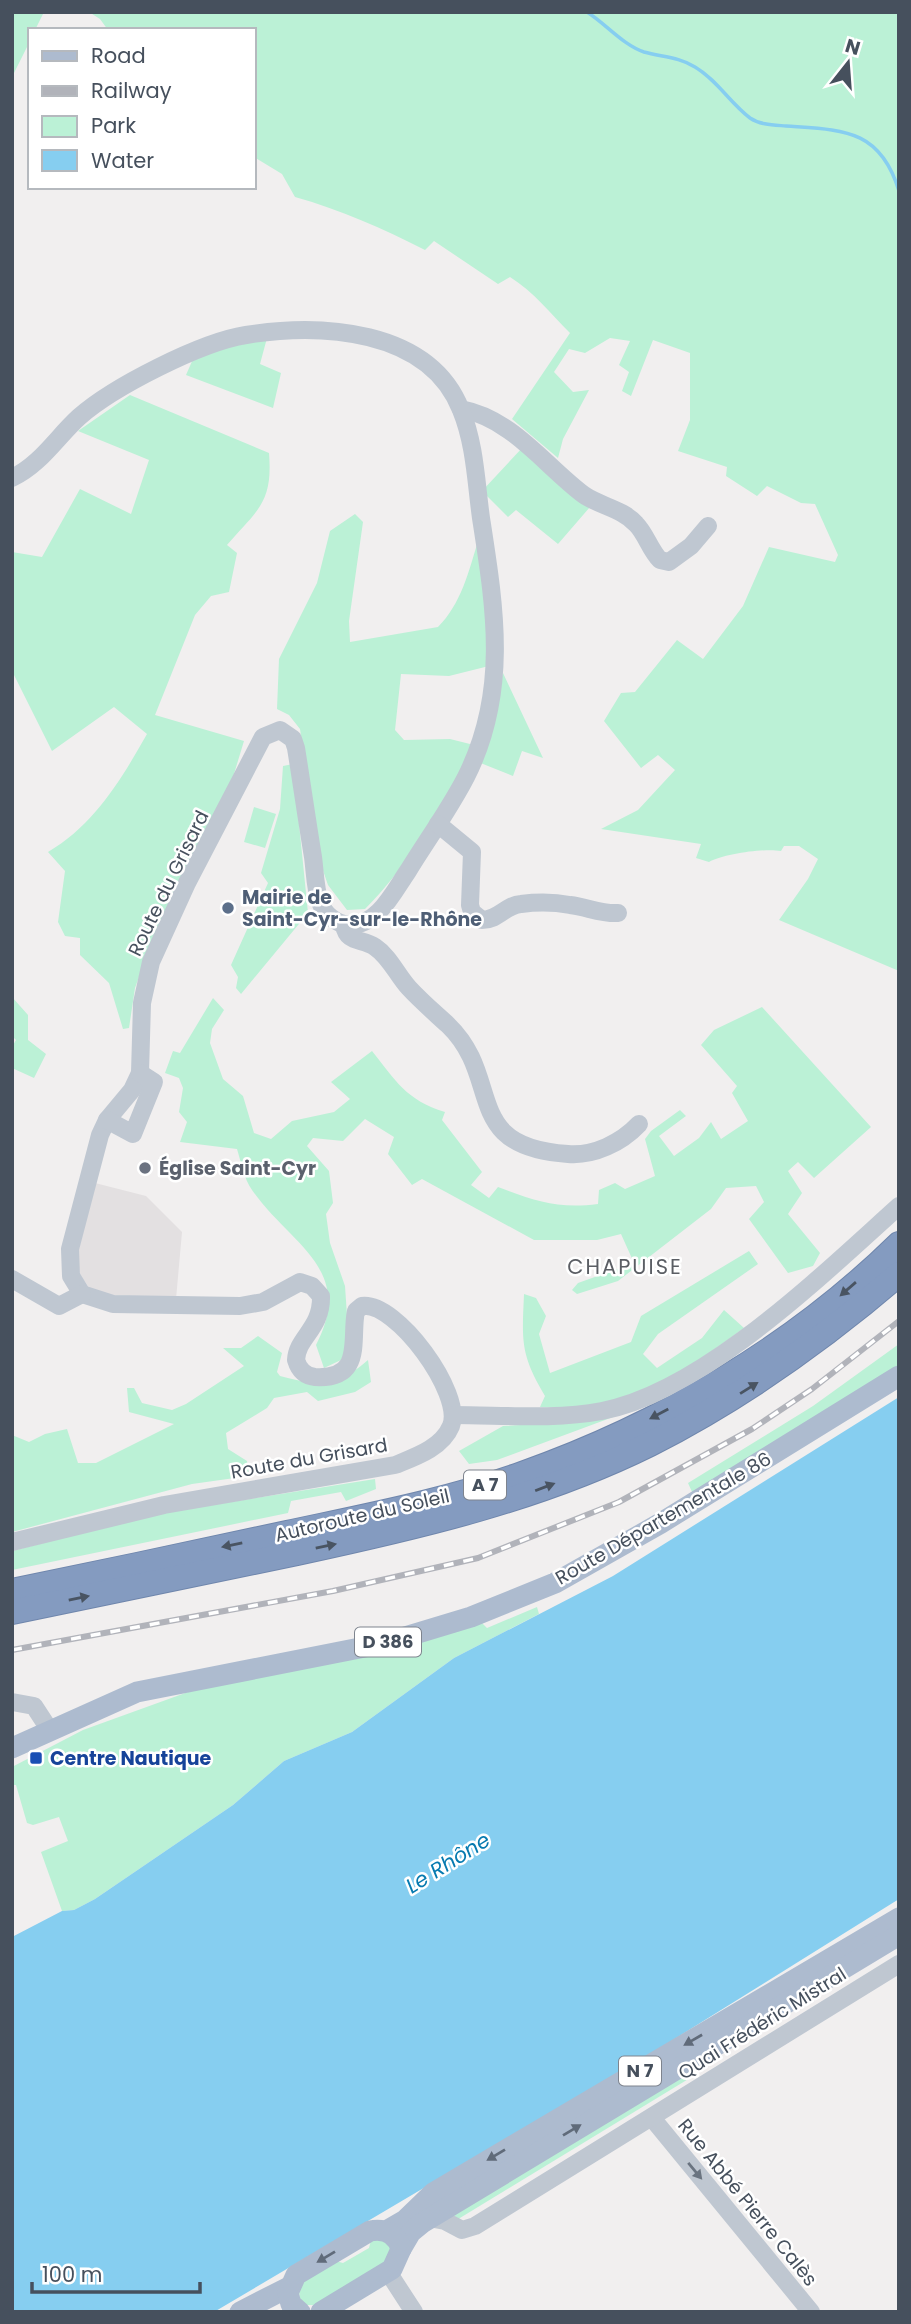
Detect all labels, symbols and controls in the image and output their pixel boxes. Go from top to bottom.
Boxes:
legend [28,28,256,189]
north arrow [813,28,883,98]
text: N [842,32,864,62]
text: Road [91,41,146,70]
text: Railway [91,76,172,105]
text: Park [91,111,136,140]
text: Water [91,146,154,175]
street label: Route du Grisard [121,806,215,961]
place label: Mairie de Saint-Cyr-sur-le-Rhône [242,884,482,933]
marker: Mairie de Saint-Cyr-sur-le-Rhône [220,900,236,916]
place label: Église Saint-Cyr [159,1155,316,1182]
marker: Église Saint-Cyr [137,1160,153,1176]
district label: CHAPUISE [567,1252,683,1281]
one-way arrow [839,1281,856,1296]
one-way arrow [739,1381,759,1394]
one-way arrow [648,1408,668,1420]
street label: Route du Grisard [228,1431,390,1486]
street label: Route Départementale 86 [550,1445,776,1591]
road number: A 7 [464,1470,506,1500]
street label: Autoroute du Soleil [272,1482,452,1549]
one-way arrow [535,1482,556,1493]
one-way arrow [221,1539,243,1550]
one-way arrow [315,1541,337,1552]
one-way arrow [68,1593,90,1604]
road number: D 386 [355,1628,421,1657]
place label: Centre Nautique [50,1745,212,1772]
marker: Centre Nautique [28,1750,44,1766]
water label: Le Rhône [400,1825,495,1900]
street label: Quai Frédéric Mistral [673,1961,852,2086]
one-way arrow [683,2034,702,2046]
road number: N 7 [619,2056,661,2085]
street label: Rue Abbé Pierre Calès [672,2113,824,2292]
one-way arrow [563,2124,582,2136]
one-way arrow [487,2149,506,2161]
one-way arrow [687,2163,702,2180]
scale bar [32,2250,200,2294]
one-way arrow [316,2251,335,2263]
text: 100 m [42,2260,102,2289]

